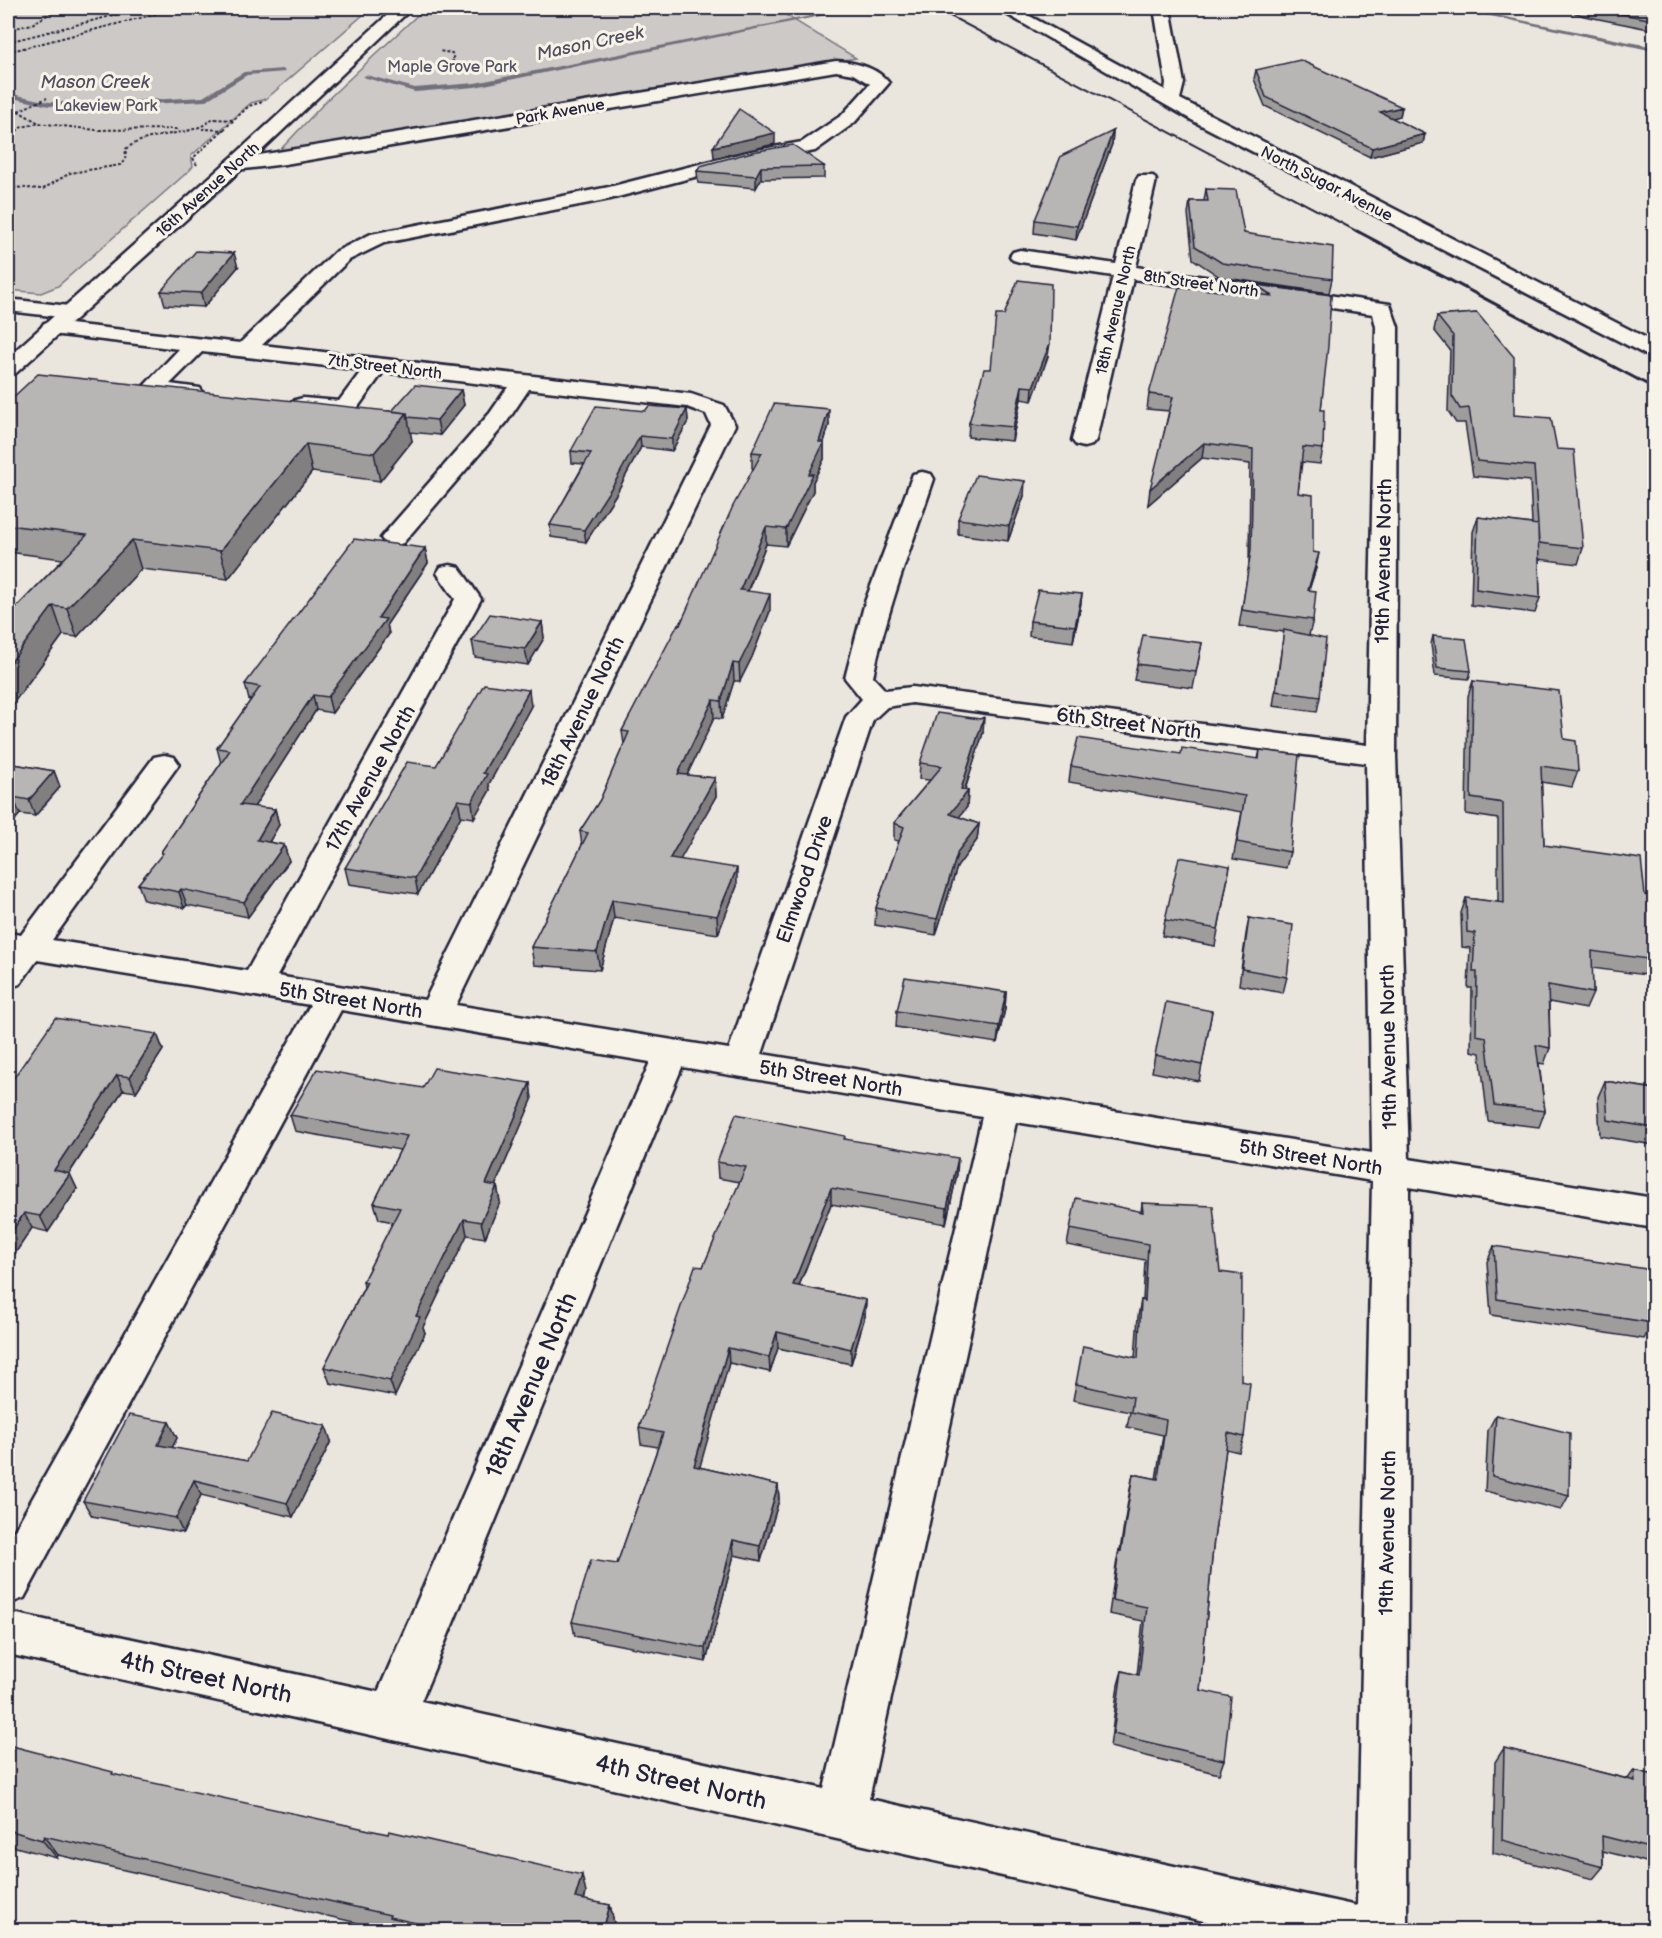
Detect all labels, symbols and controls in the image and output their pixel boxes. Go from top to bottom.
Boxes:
water label: Mason Creek [535,22,647,65]
park label: Maple Grove Park [387,58,517,77]
water label: Mason Creek [40,72,151,93]
street label: Park Avenue [514,95,607,130]
park label: Lakeview Park [55,97,158,116]
street label: 16th Avenue North [152,138,264,242]
street label: North Sugar Avenue [1257,143,1396,226]
street label: 18th Avenue North [1092,244,1141,377]
street label: 8th Street North [1142,267,1260,302]
street label: 7th Street North [327,351,443,384]
street label: 19th Avenue North [1371,478,1397,644]
street label: 18th Avenue North [536,633,630,792]
street label: 17th Avenue North [321,701,421,856]
street label: 6th Street North [1055,703,1203,745]
street label: Elmwood Drive [772,812,838,947]
street label: 19th Avenue North [1376,964,1402,1130]
street label: 5th Street North [277,978,424,1024]
street label: 5th Street North [757,1056,904,1102]
street label: 5th Street North [1237,1135,1384,1181]
street label: 18th Avenue North [479,1288,584,1482]
street label: 19th Avenue North [1375,1450,1401,1616]
street label: 4th Street North [117,1645,294,1710]
street label: 4th Street North [592,1749,769,1816]

